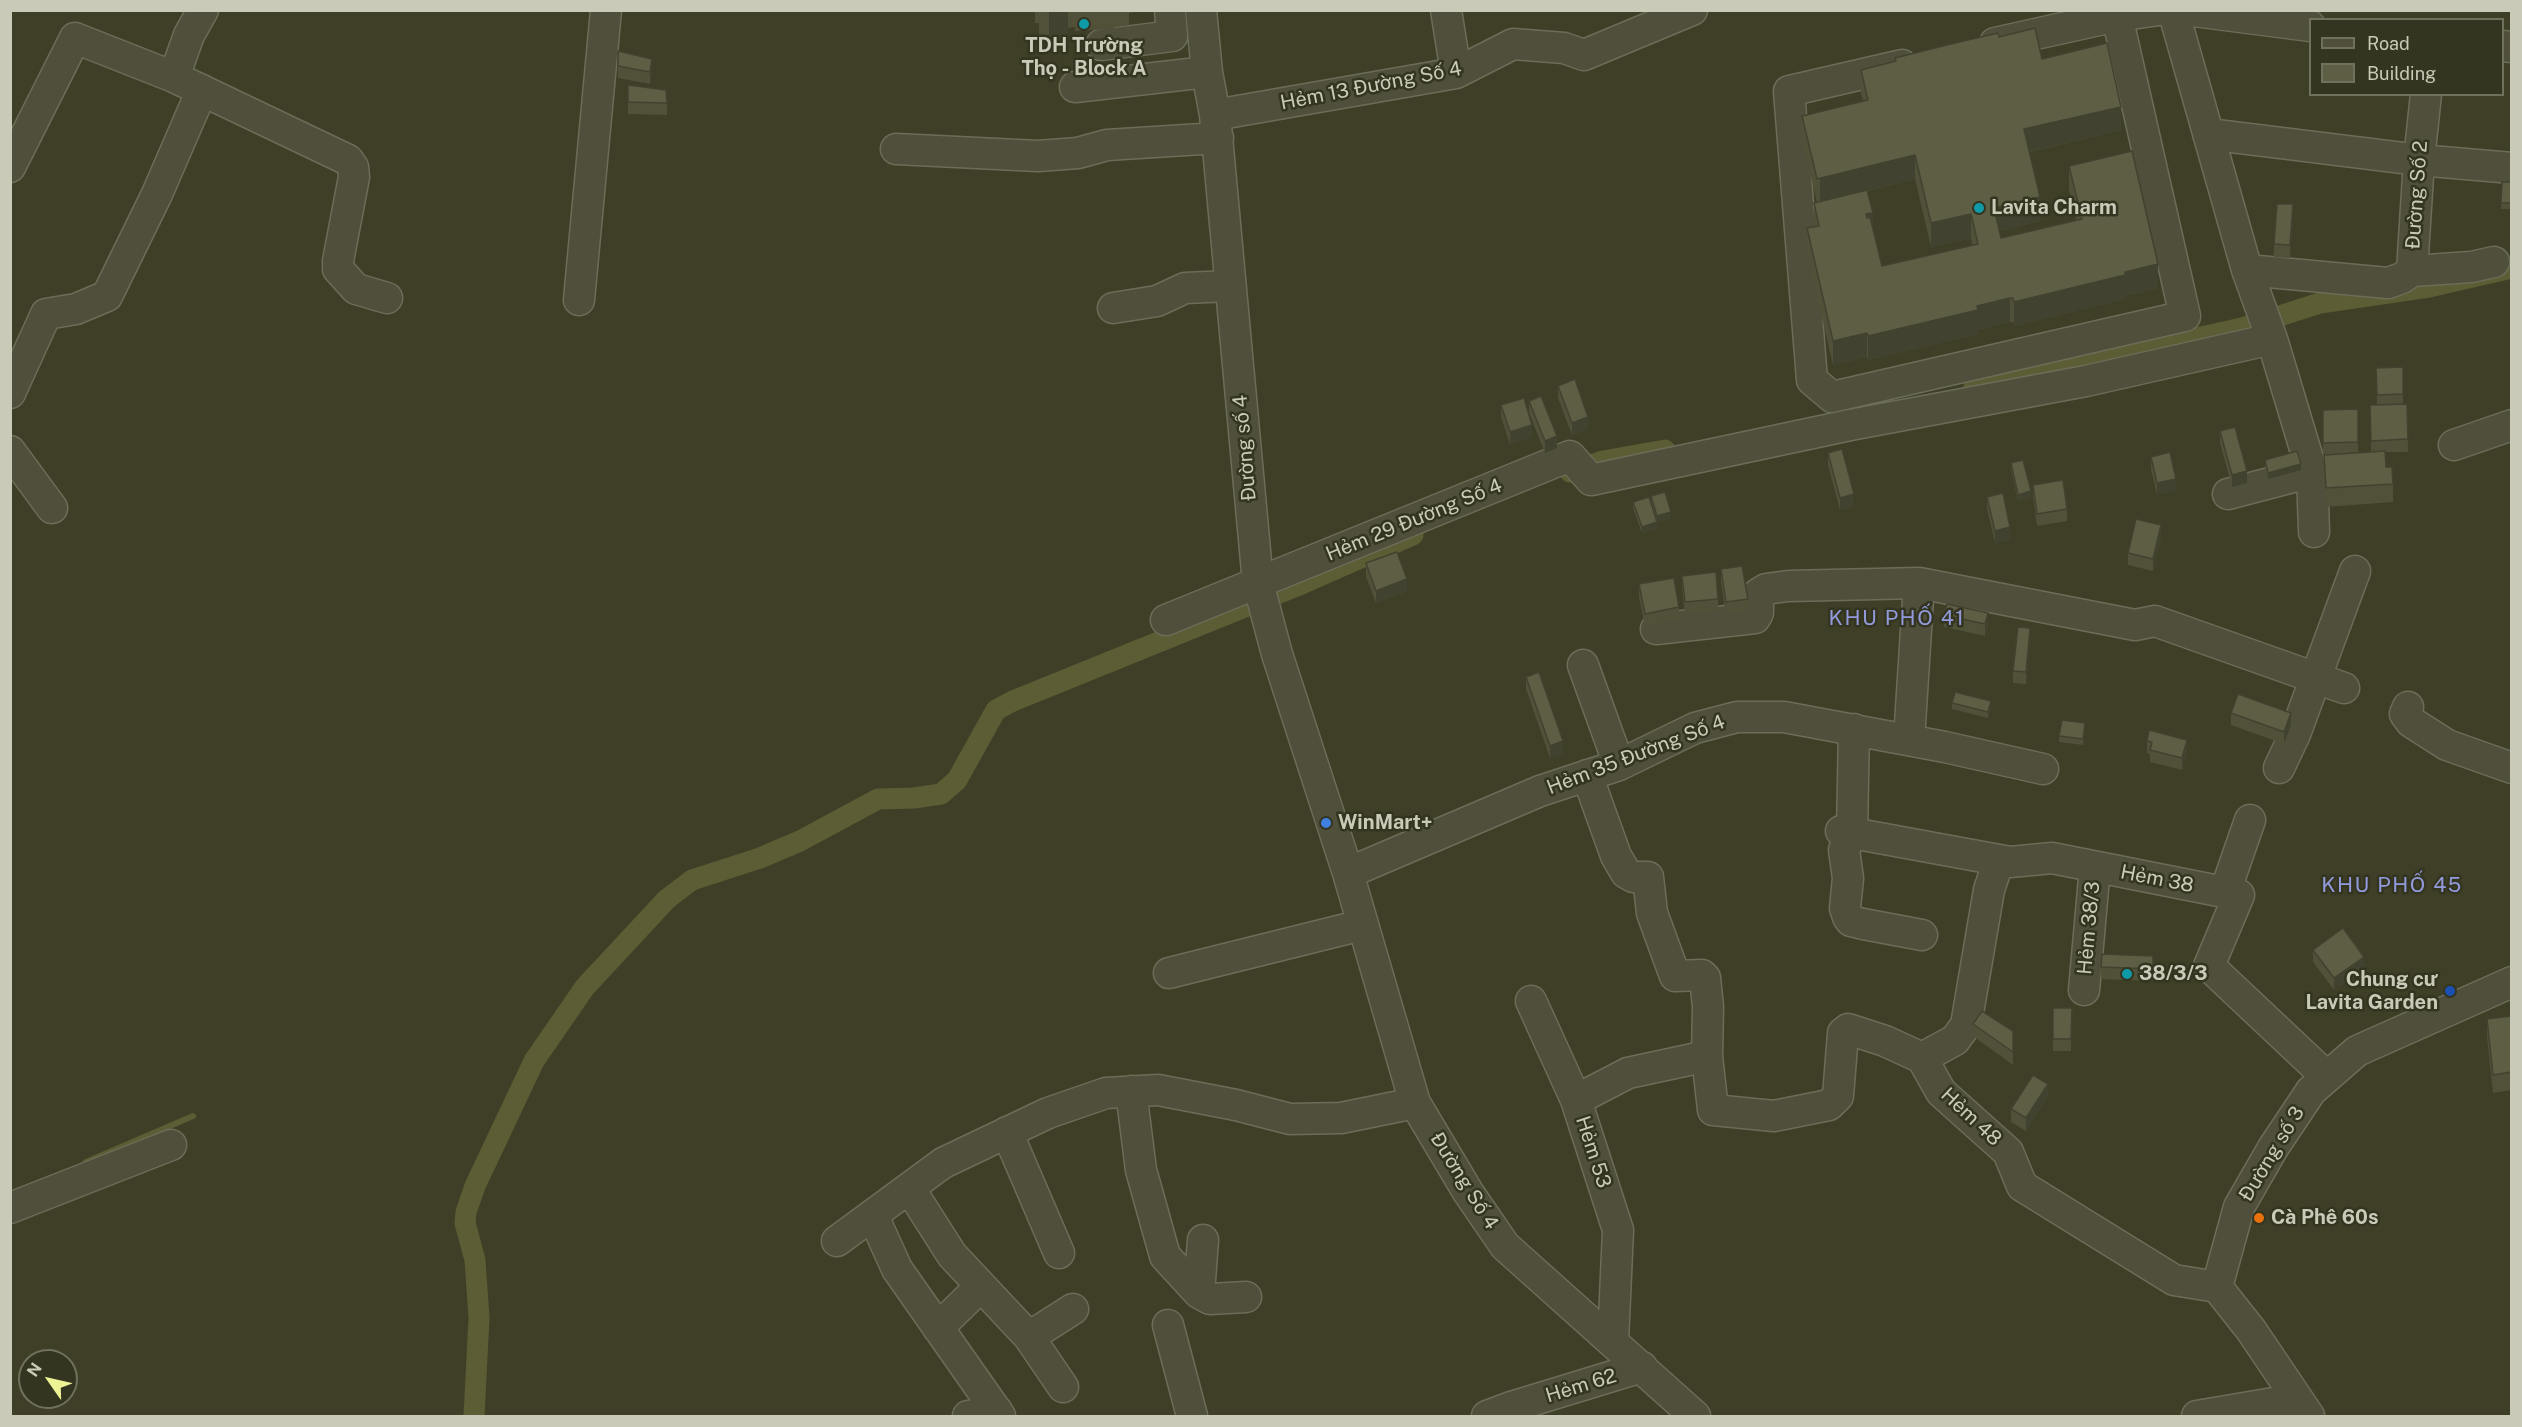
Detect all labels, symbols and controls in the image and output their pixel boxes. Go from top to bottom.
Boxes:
marker: TDH Trường Thọ - Block A [1077,17,1091,31]
legend [2309,18,2504,96]
text: Road [2367,33,2410,54]
place label: TDH Trường Thọ - Block A [1021,34,1147,81]
street label: Hẻm 13 Đường Số 4 [1278,57,1464,115]
text: Building [2367,63,2436,84]
street label: Đường Số 2 [2401,140,2433,250]
place label: Lavita Charm [1991,196,2117,220]
marker: Lavita Charm [1972,201,1986,215]
street label: Đường số 4 [1228,394,1262,502]
street label: Hẻm 29 Đường Số 4 [1322,474,1506,566]
district label: KHU PHỐ 41 [1829,606,1965,632]
street label: Hẻm 35 Đường Số 4 [1544,710,1728,800]
place label: WinMart+ [1338,811,1433,835]
marker: WinMart+ [1319,816,1333,830]
street label: Hẻm 38 [2118,860,2196,898]
district label: KHU PHỐ 45 [2321,873,2463,899]
street label: Hẻm 38/3 [2073,880,2105,976]
place label: 38/3/3 [2139,962,2207,986]
marker: 38/3/3 [2120,967,2134,981]
place label: Chung cư Lavita Garden [2305,968,2438,1015]
marker: Chung cư Lavita Garden [2443,984,2457,998]
street label: Hẻm 48 [1936,1083,2006,1151]
street label: Đường số 3 [2234,1102,2310,1206]
street label: Hẻm 53 [1570,1113,1616,1191]
street label: Đường Số 4 [1425,1128,1503,1234]
place label: Cà Phê 60s [2271,1206,2378,1230]
marker: Cà Phê 60s [2252,1211,2266,1225]
north arrow [18,1349,78,1409]
text: N [23,1359,46,1380]
street label: Hẻm 62 [1543,1364,1619,1408]

